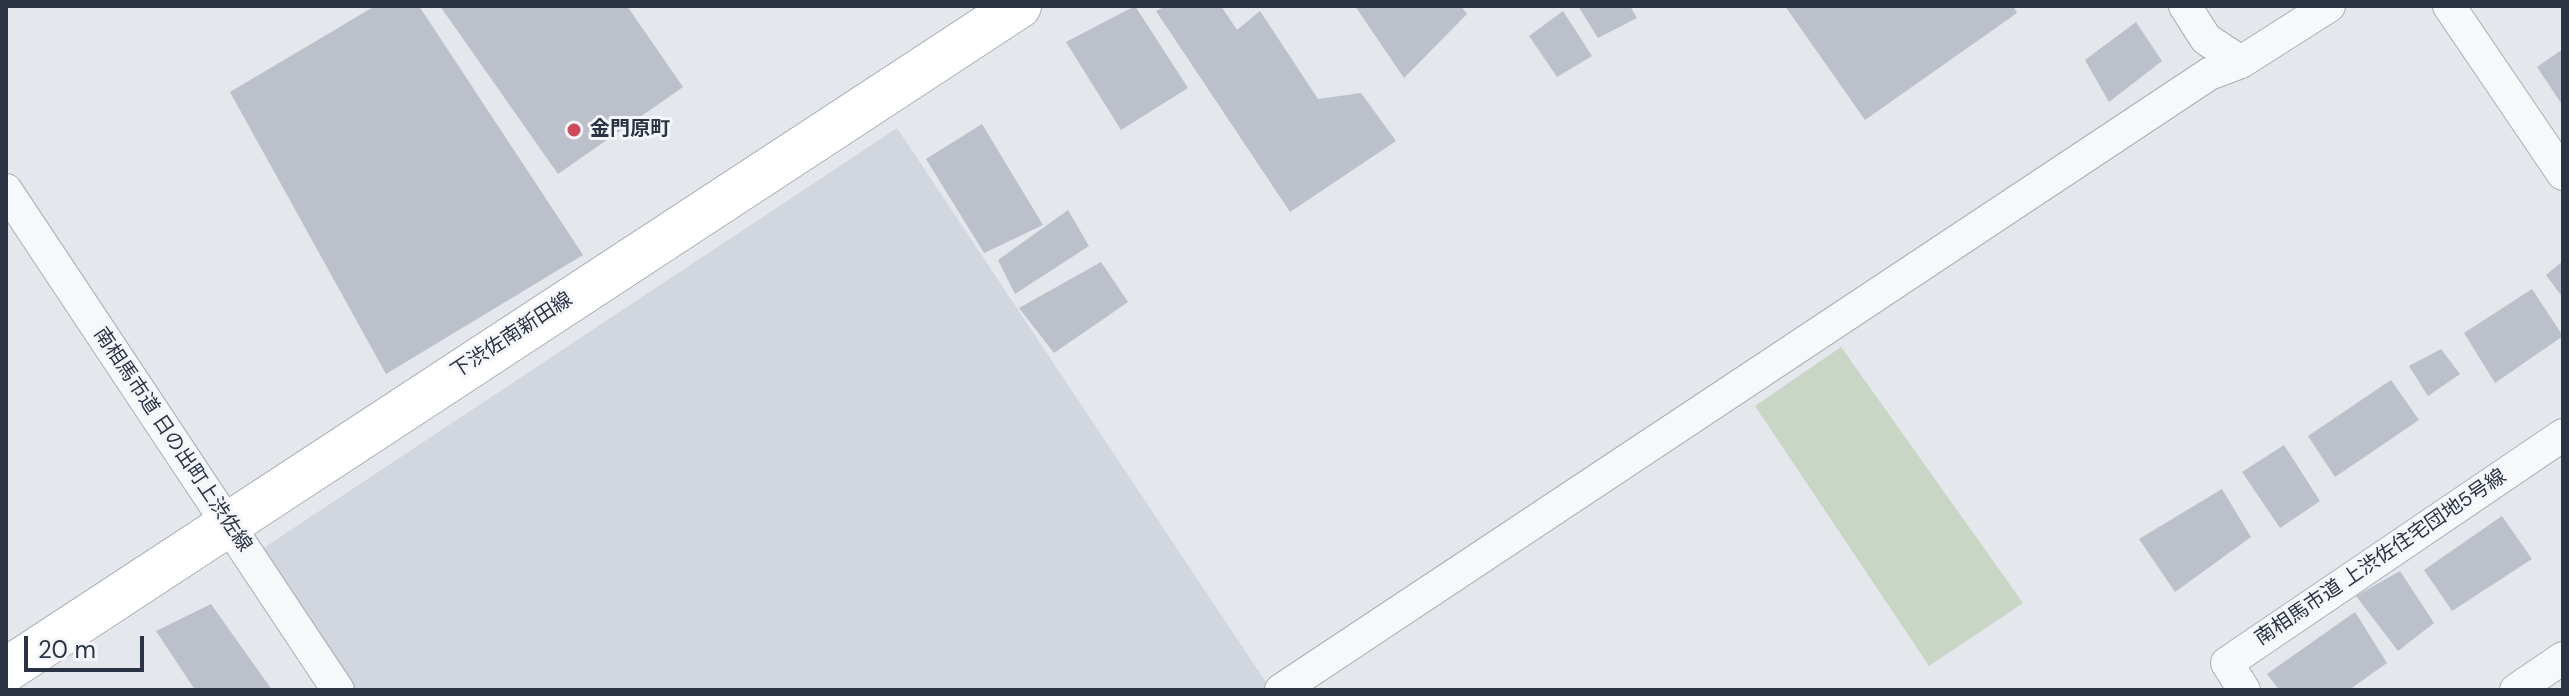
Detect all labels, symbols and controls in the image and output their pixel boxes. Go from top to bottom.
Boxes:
place label: 金門原町 [590,118,670,142]
marker: 金門原町 [565,121,583,139]
street label: 下渋佐南新田線 [447,288,577,384]
street label: 南相馬市道 日の出町上渋佐線 [88,323,256,557]
street label: 南相馬市道 上渋佐住宅団地5号線 [2251,465,2511,651]
scale bar [28,620,148,670]
text: 20 m [38,634,96,665]

